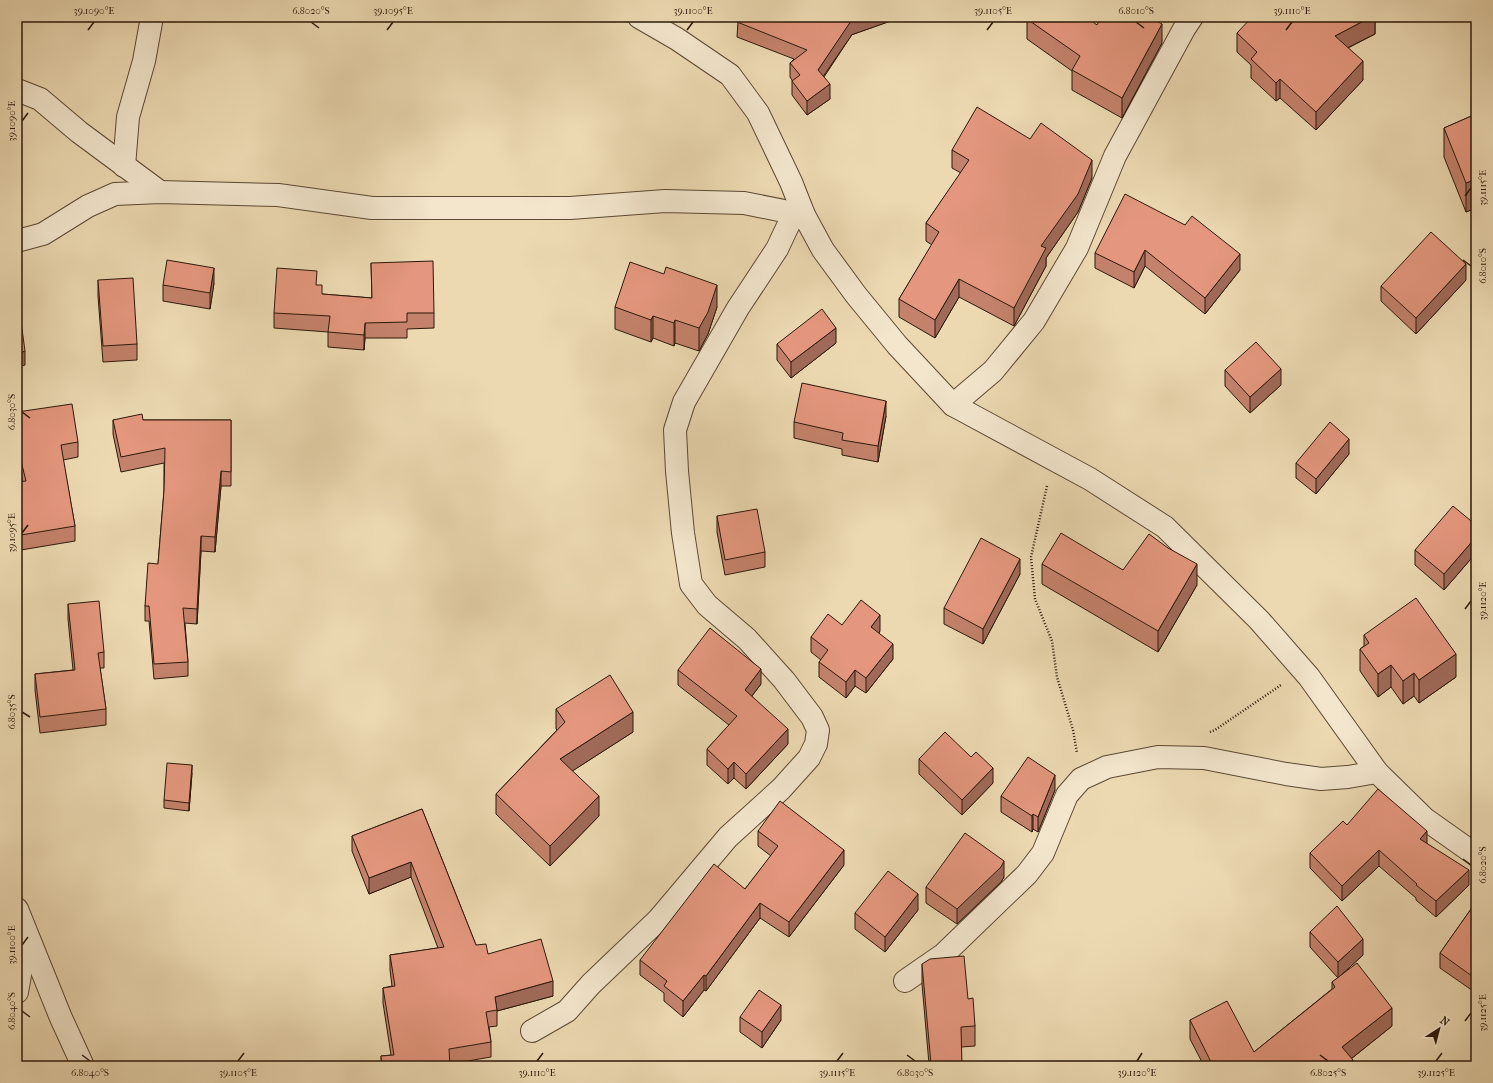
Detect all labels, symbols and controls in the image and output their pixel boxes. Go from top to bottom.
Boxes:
text: 39.1090°E [74,5,114,17]
text: 6.8020°S [292,5,330,17]
text: 39.1095°E [373,5,413,17]
text: 39.1100°E [673,5,713,17]
text: 39.1105°E [974,5,1012,17]
text: 6.8010°S [1118,5,1154,17]
text: 39.1110°E [1273,5,1311,17]
text: 39.1090°E [6,101,18,141]
text: 39.1115°E [1477,170,1489,206]
text: 6.8010°S [1477,248,1489,284]
text: 6.8030°S [6,394,18,430]
text: 39.1095°E [6,513,18,553]
text: 39.1120°E [1477,582,1489,620]
text: 6.8035°S [6,694,18,730]
text: 6.8020°S [1477,846,1489,884]
text: 39.1100°E [6,925,18,965]
text: 6.8040°S [6,992,18,1030]
text: 39.1125°E [1477,994,1489,1032]
north arrow [1419,1009,1459,1049]
text: N [1437,1014,1452,1029]
text: 6.8040°S [71,1067,109,1079]
text: 39.1105°E [219,1067,257,1079]
text: 39.1110°E [518,1067,556,1079]
text: 39.1115°E [819,1067,855,1079]
text: 6.8030°S [897,1067,933,1079]
text: 39.1120°E [1118,1067,1156,1079]
text: 6.8025°S [1310,1067,1346,1079]
text: 39.1125°E [1417,1067,1455,1079]

